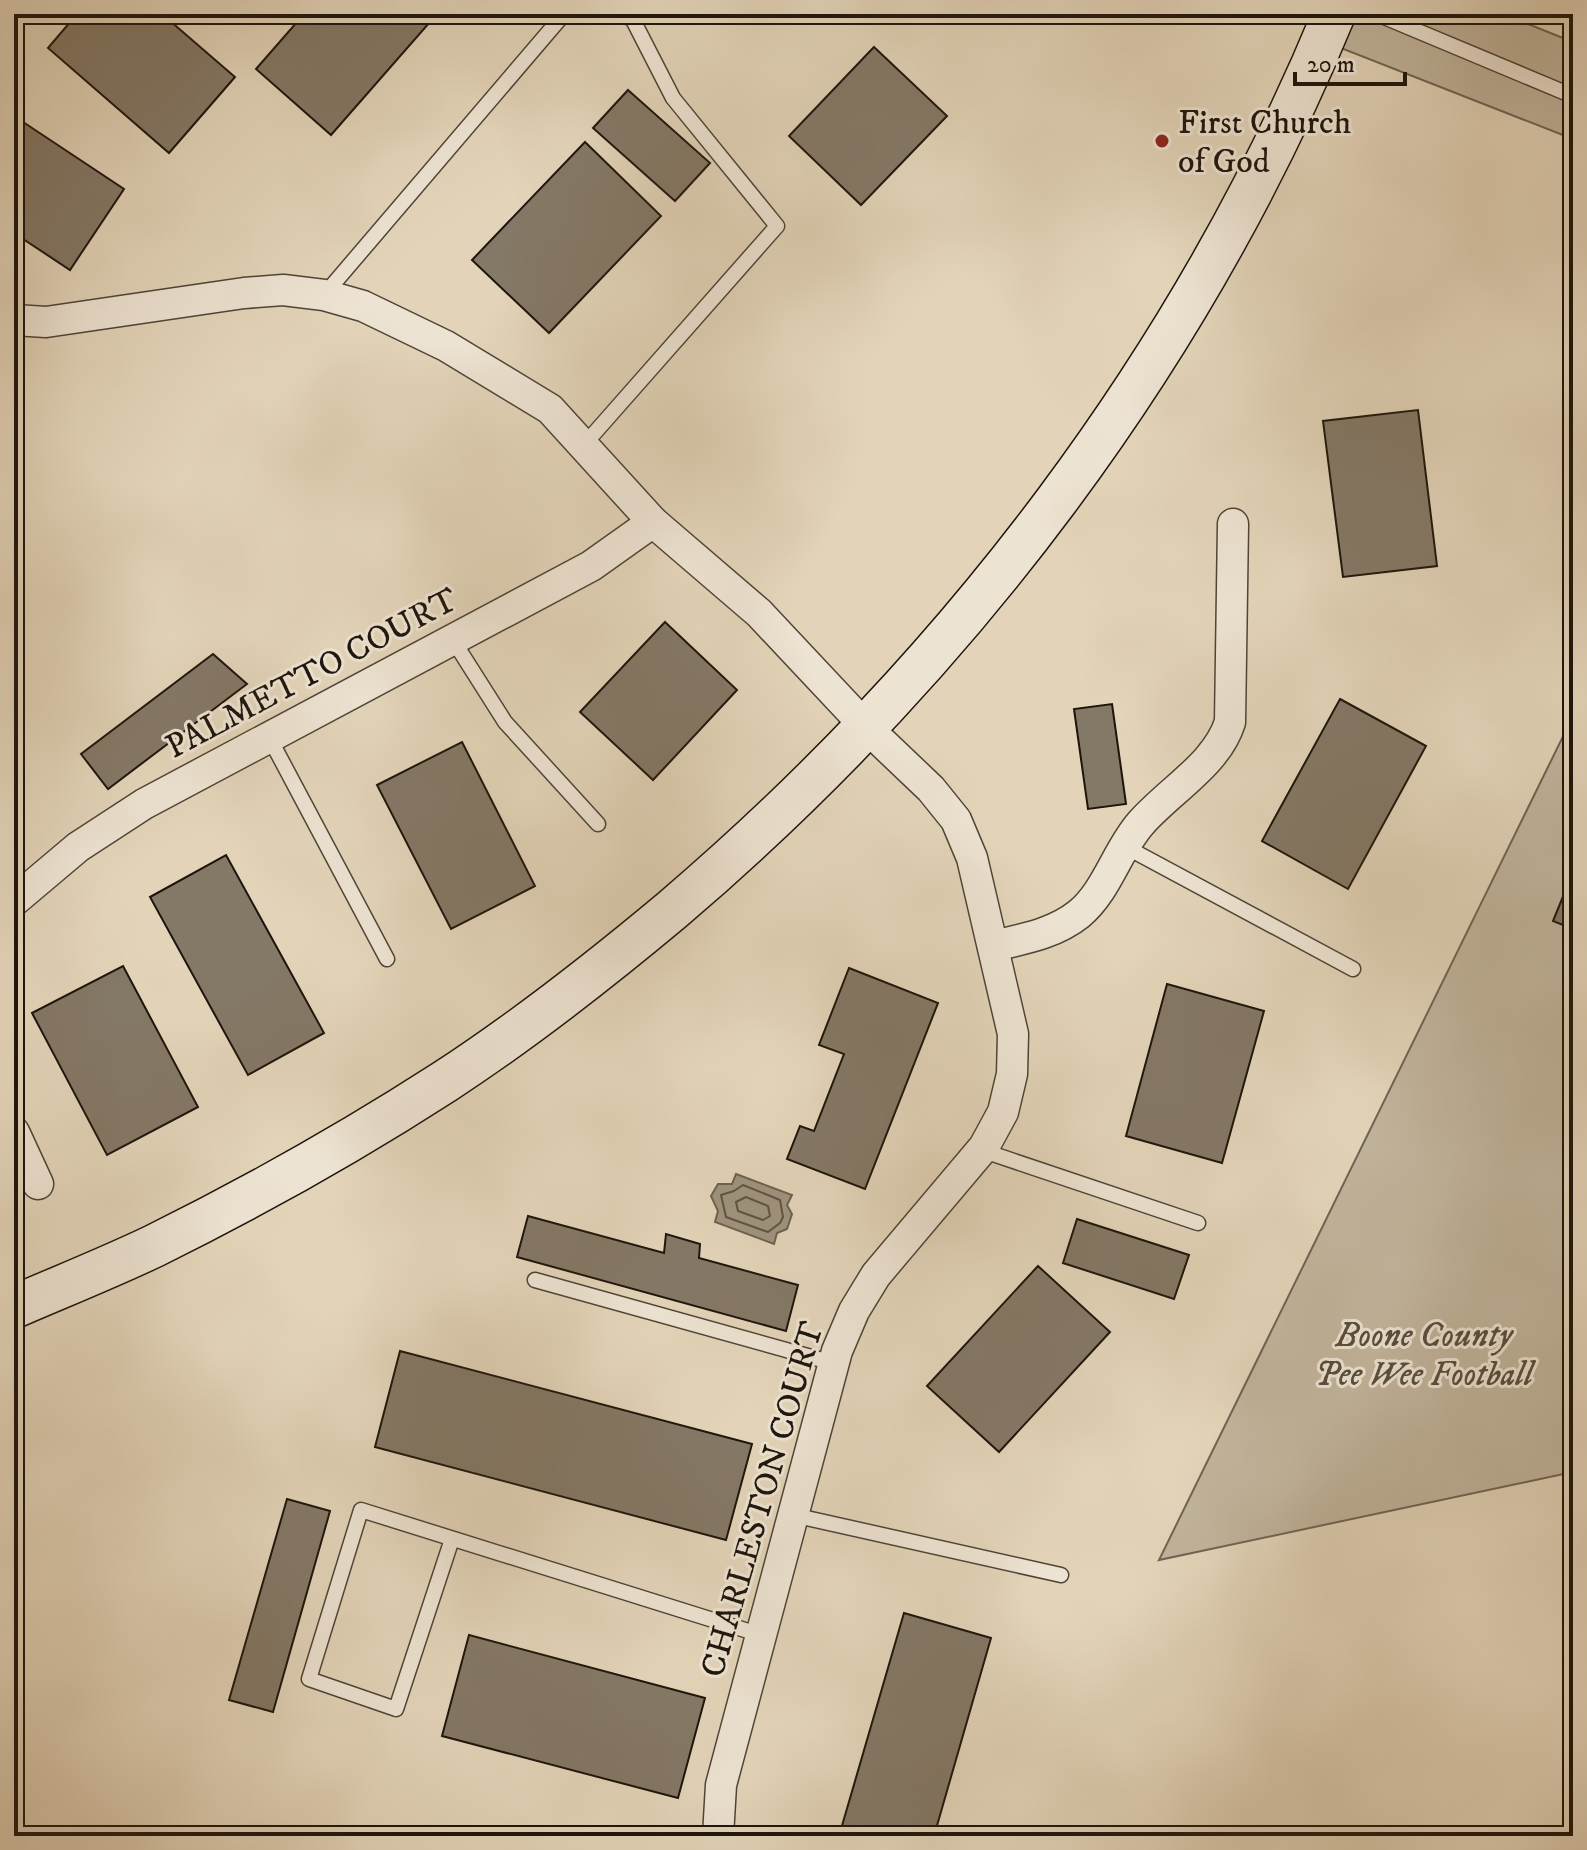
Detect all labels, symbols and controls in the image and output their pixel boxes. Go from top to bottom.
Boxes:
scale bar [1295,36,1405,86]
text: 20 m [1307,50,1355,80]
place label: First Church of God [1178,102,1352,183]
marker: First Church of God [1153,132,1171,150]
street label: PALMETTO COURT [159,579,465,769]
park label: Boone County Pee Wee Football [1315,1315,1536,1396]
street label: CHARLESTON COURT [692,1317,834,1682]

